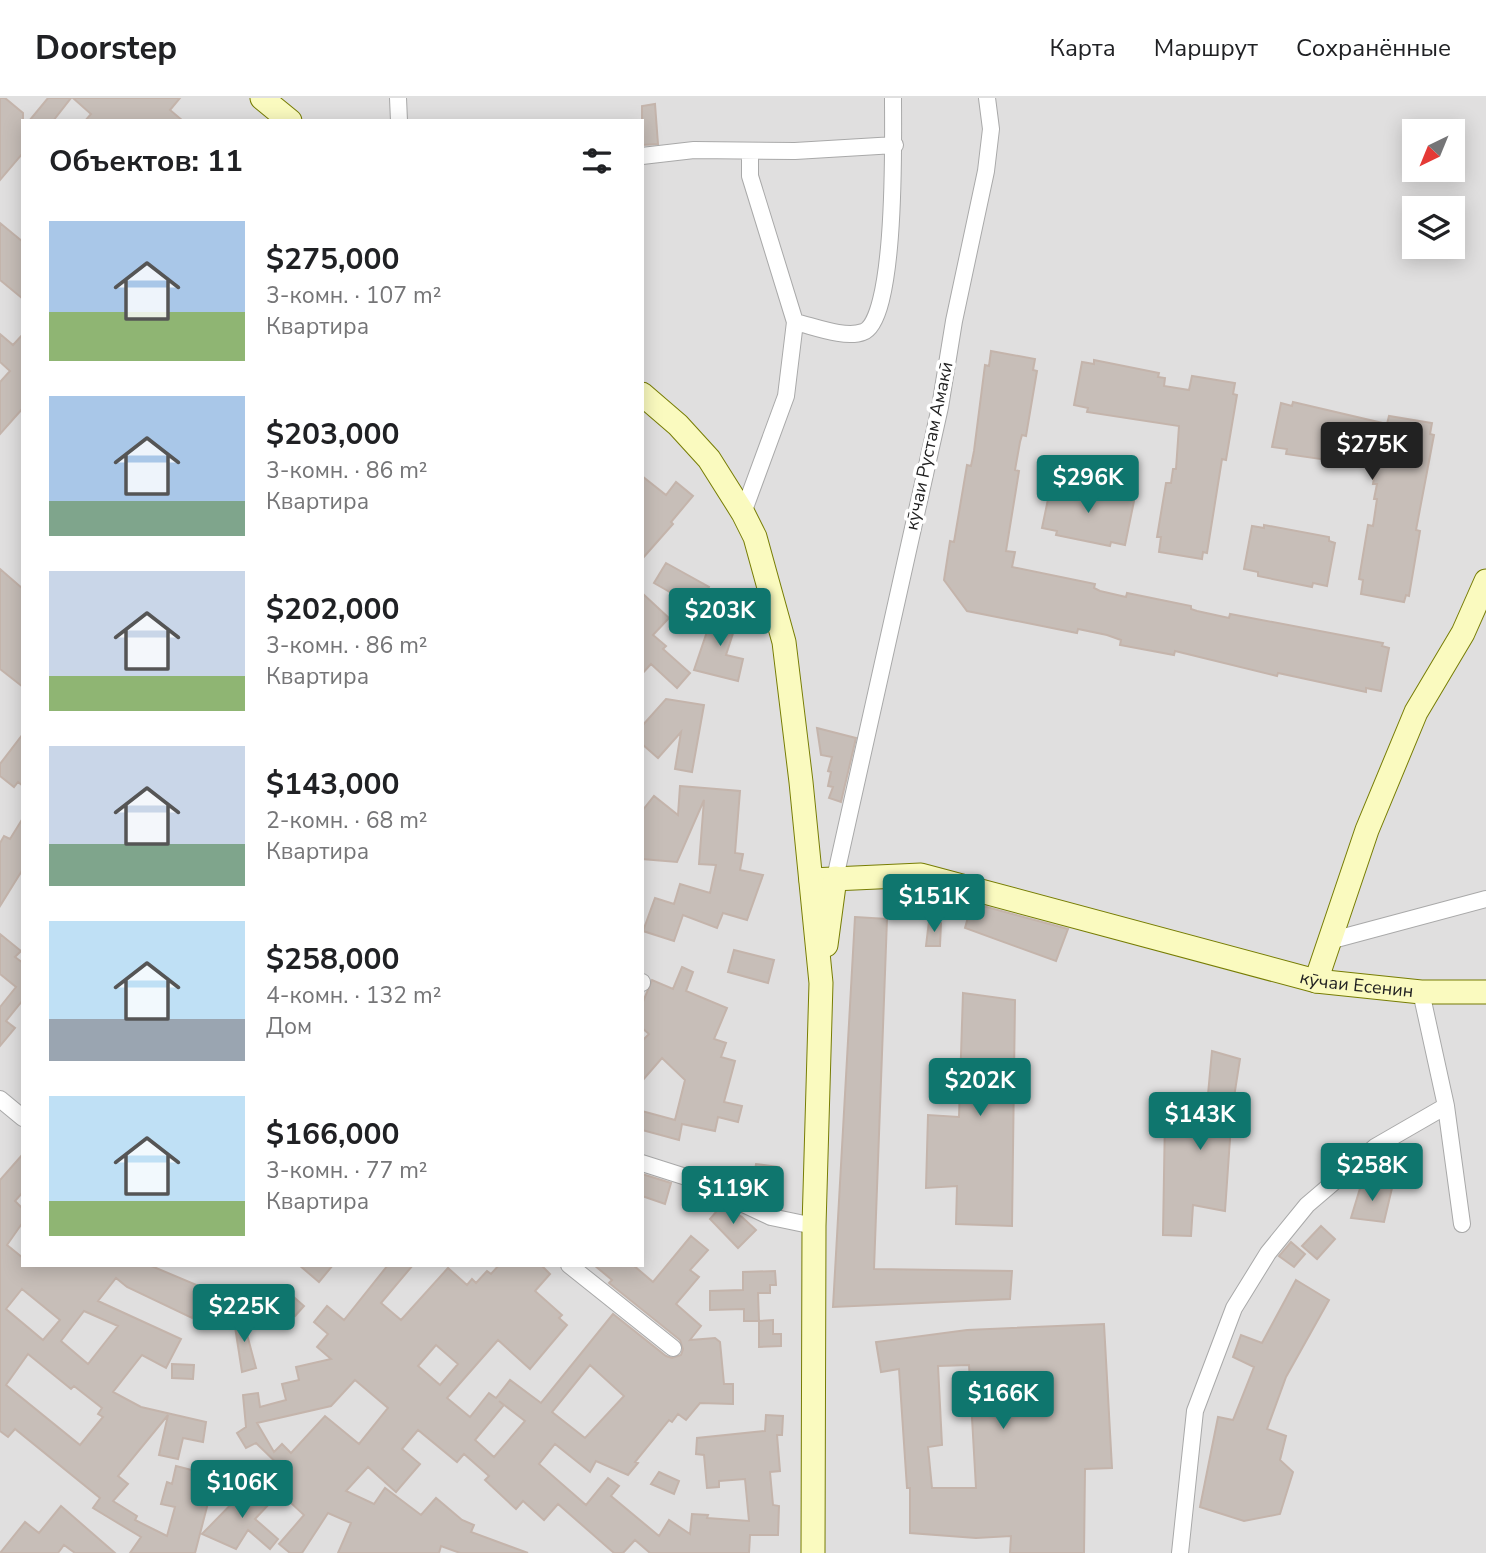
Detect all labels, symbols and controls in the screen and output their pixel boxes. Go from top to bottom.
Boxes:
text: Doorstep [35,26,177,71]
text: Карта [1050,32,1116,64]
text: Маршрут [1154,32,1258,64]
text: Сохранённые [1296,32,1451,64]
north arrow [1402,119,1465,182]
map controls [1402,119,1465,259]
text: Объектов: 11 [49,141,243,182]
icon: filters [578,142,616,180]
button: layers [1402,196,1465,259]
text: $275,000 [266,239,399,280]
icon: home [105,249,189,333]
text: 3-комн. · 107 m² [266,280,441,311]
text: Квартира [266,311,369,342]
street label: кӯчаи Рустам Амакӣ [899,359,959,533]
text: $203,000 [266,414,399,455]
pin: $275K [1323,422,1421,482]
icon: home [105,424,189,508]
text: $275K [1337,429,1407,460]
text: 3-комн. · 86 m² [266,455,428,486]
pin: $296K [1039,456,1137,515]
text: $296K [1053,462,1123,493]
text: Квартира [266,486,369,517]
pin: $203K [671,588,769,648]
text: $202,000 [266,589,399,630]
text: $203K [685,595,755,626]
icon: home [105,599,189,683]
text: 3-комн. · 86 m² [266,630,428,661]
text: Квартира [266,661,369,692]
text: $143,000 [266,764,399,805]
icon: home [105,774,189,858]
text: 2-комн. · 68 m² [266,805,428,836]
text: Квартира [266,836,369,867]
pin: $151K [885,874,983,934]
text: $151K [899,881,969,912]
text: $258,000 [266,939,399,980]
icon: home [105,949,189,1033]
street label: кӯчаи Есенин [1297,965,1415,1003]
text: 4-комн. · 132 m² [266,980,441,1011]
text: Дом [266,1011,312,1042]
pin: $202K [931,1058,1029,1118]
text: $202K [945,1065,1015,1096]
pin: $143K [1151,1093,1249,1152]
text: $143K [1165,1099,1235,1130]
text: $166,000 [266,1114,399,1155]
icon: home [105,1124,189,1208]
pin: $258K [1323,1144,1421,1203]
text: $258K [1337,1150,1407,1181]
text: 3-комн. · 77 m² [266,1155,428,1186]
pin: $119K [684,1166,782,1226]
text: $119K [698,1173,768,1204]
text: Квартира [266,1186,369,1217]
pin: $225K [195,1284,293,1344]
text: $225K [209,1291,279,1322]
pin: $166K [954,1372,1052,1431]
text: $166K [968,1378,1038,1409]
pin: $106K [193,1460,291,1520]
text: $106K [207,1467,277,1498]

